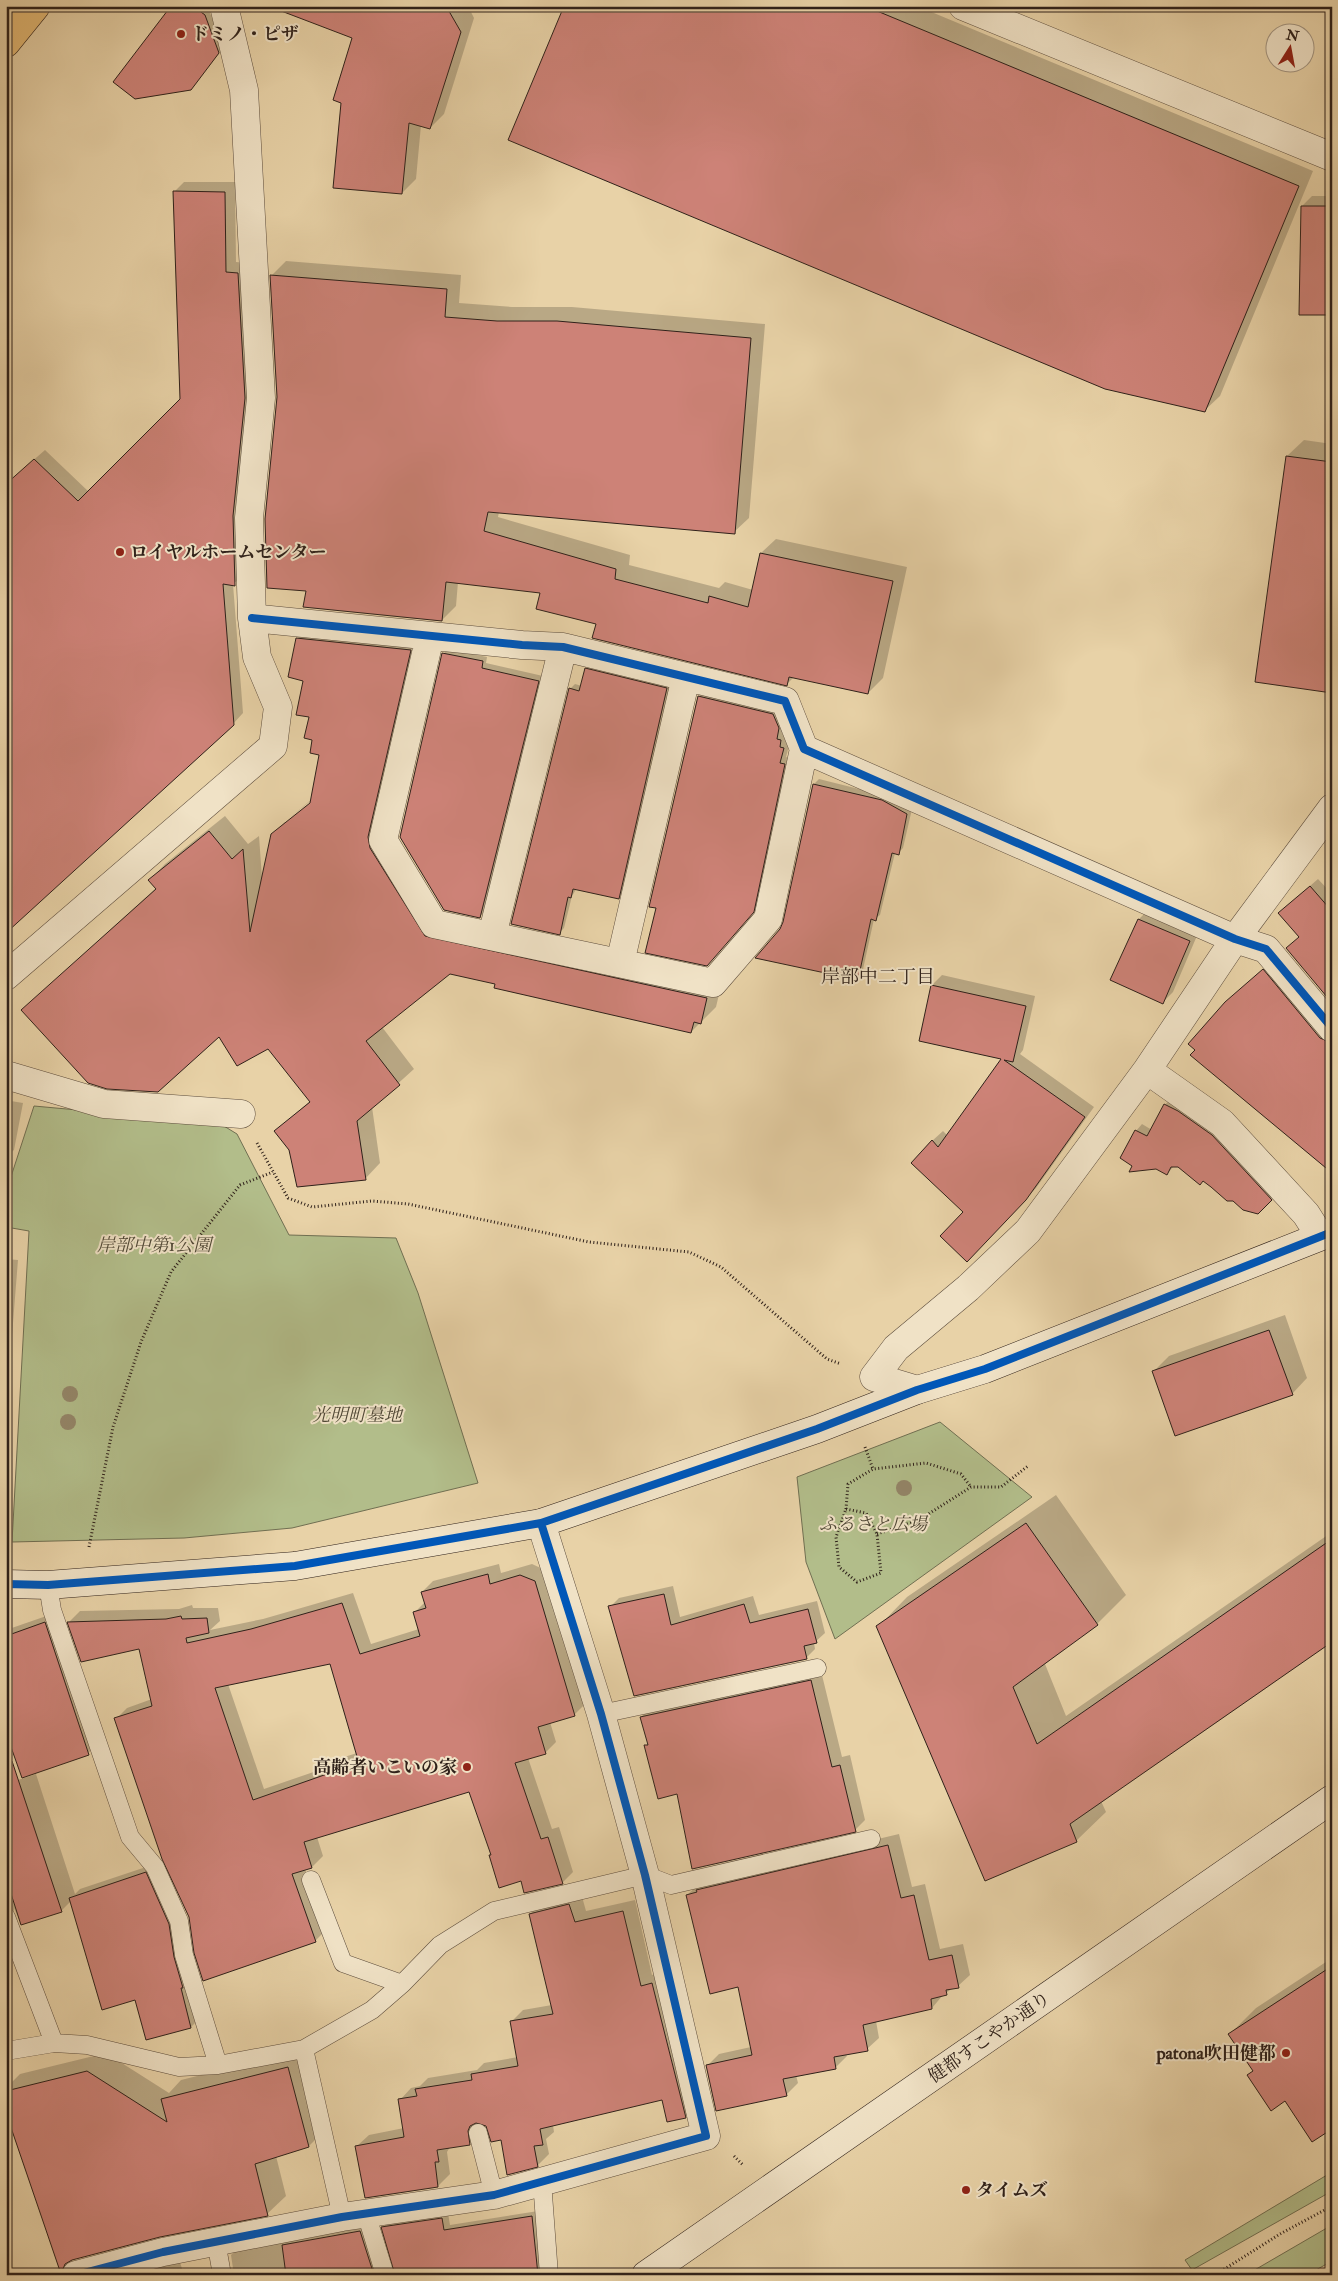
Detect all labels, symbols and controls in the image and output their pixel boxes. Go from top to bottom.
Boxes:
north arrow [1266,22,1316,72]
place label: ドミノ・ピザ [191,23,299,46]
text: N [1284,26,1301,45]
marker: ドミノ・ピザ [175,28,187,40]
place label: ロイヤルホームセンター [130,541,327,564]
marker: ロイヤルホームセンター [114,546,126,558]
district label: 岸部中二丁目 [821,965,935,989]
park label: 岸部中第1公園 [97,1234,214,1257]
park label: 光明町墓地 [312,1404,404,1427]
park label: ふるさと広場 [819,1513,929,1536]
place label: 高齢者いこいの家 [313,1756,457,1779]
marker: 高齢者いこいの家 [461,1761,473,1773]
street label: 健都すこやか通り [924,1987,1055,2088]
place label: patona吹田健都 [1155,2042,1276,2065]
marker: patona吹田健都 [1280,2047,1292,2059]
place label: タイムズ [976,2179,1048,2202]
marker: タイムズ [960,2184,972,2196]

